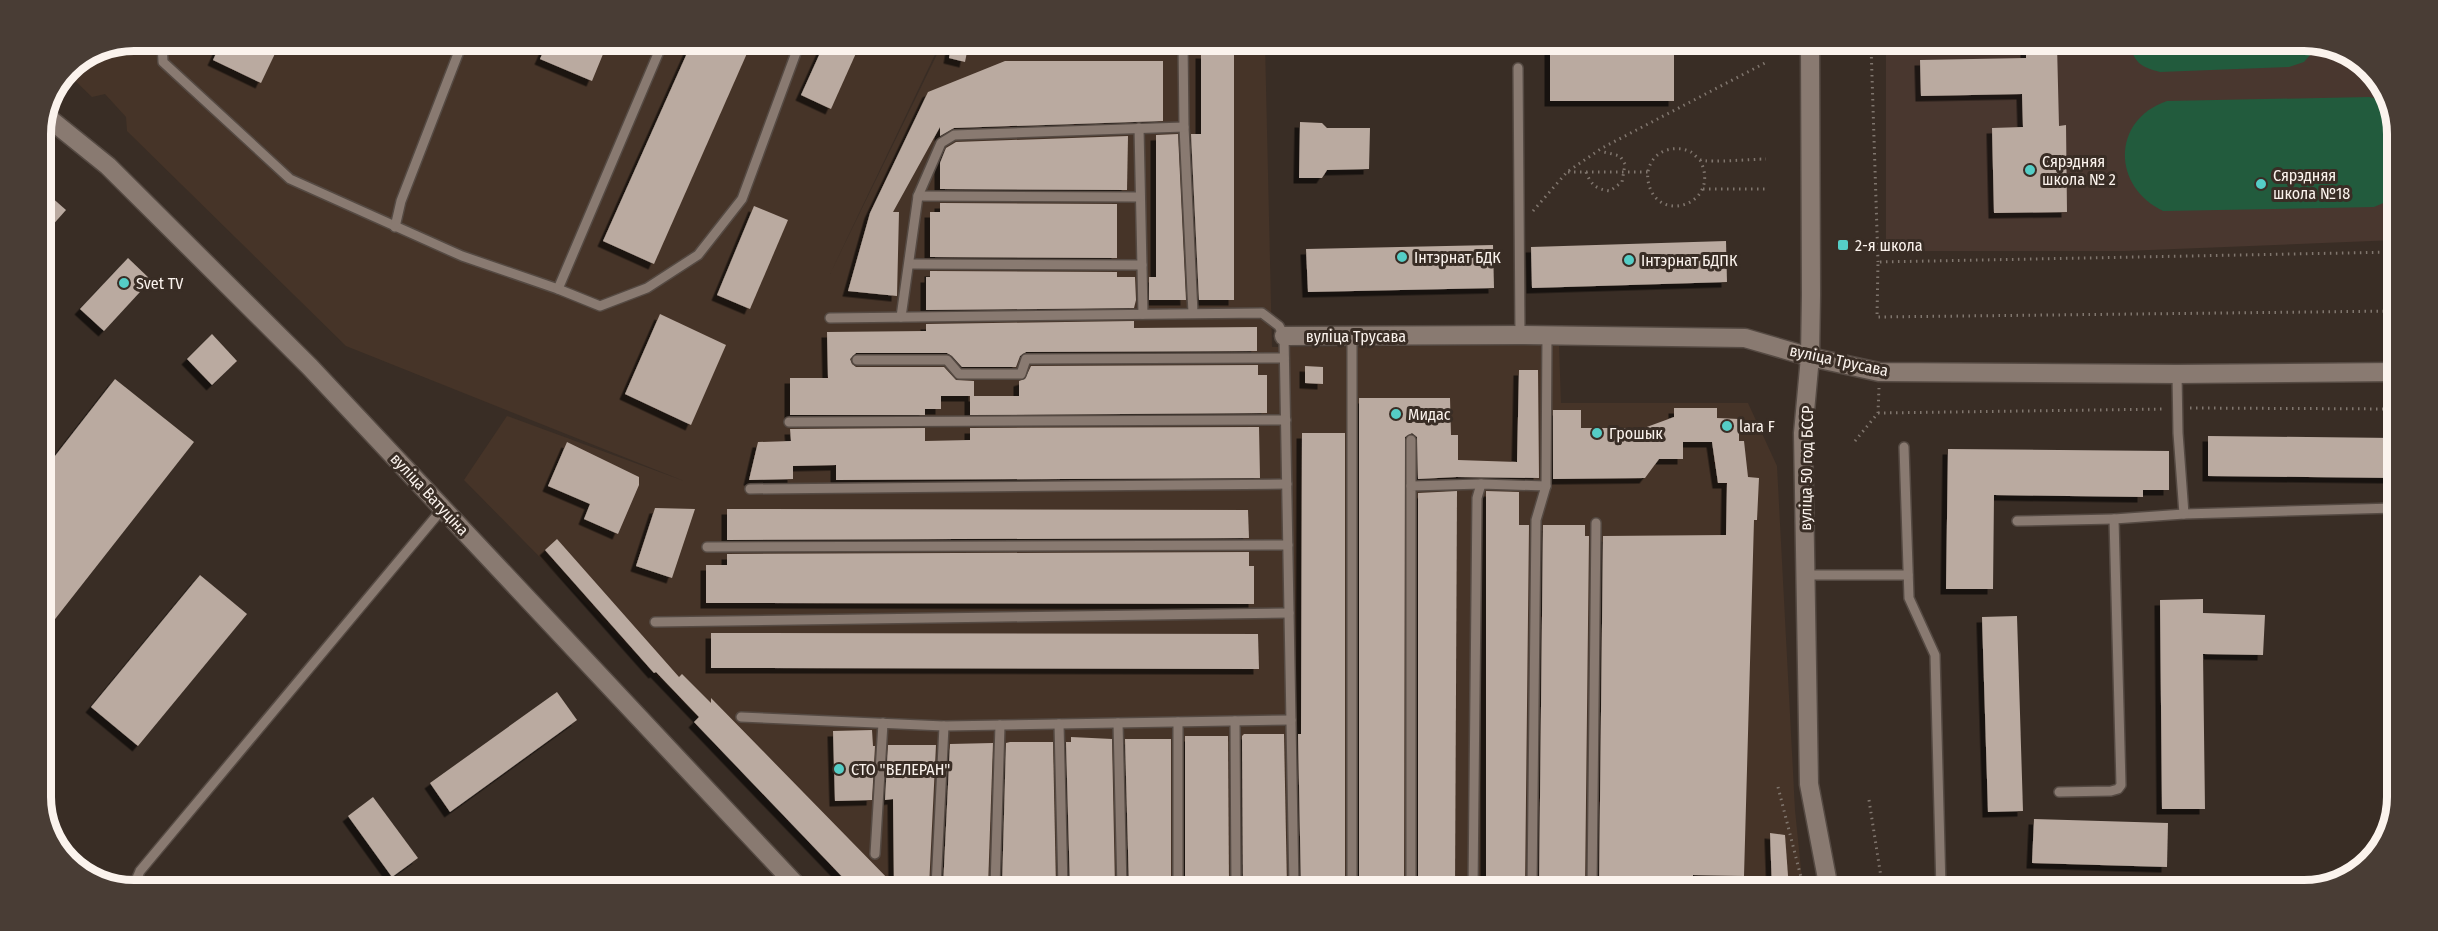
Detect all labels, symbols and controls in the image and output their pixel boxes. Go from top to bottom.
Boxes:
place label: Сярэдняя школа № 2 [2042,152,2116,189]
marker: Сярэдняя школа № 2 [2023,163,2037,177]
place label: Сярэдняя школа №18 [2273,166,2350,203]
marker: Сярэдняя школа №18 [2254,177,2268,191]
place label: 2-я школа [1855,236,1923,255]
marker: 2-я школа [1836,238,1850,252]
place label: Інтэрнат БДК [1414,248,1501,267]
marker: Інтэрнат БДК [1395,250,1409,264]
place label: Інтэрнат БДПК [1641,251,1738,270]
marker: Інтэрнат БДПК [1622,253,1636,267]
place label: Svet TV [136,274,184,293]
marker: Svet TV [117,276,131,290]
street label: вуліца Трусава [1306,327,1406,346]
street label: вуліца Трусава [1788,341,1890,380]
place label: Мидас [1408,405,1451,424]
street label: вуліца 50 год БССР [1796,405,1817,531]
marker: Мидас [1389,407,1403,421]
place label: lara F [1739,417,1775,436]
marker: lara F [1720,419,1734,433]
place label: Грошык [1609,424,1663,443]
marker: Грошык [1590,426,1604,440]
street label: вуліца Ватуціна [387,449,473,540]
place label: СТО "ВЕЛЕРАН" [851,760,950,779]
marker: СТО "ВЕЛЕРАН" [832,762,846,776]

